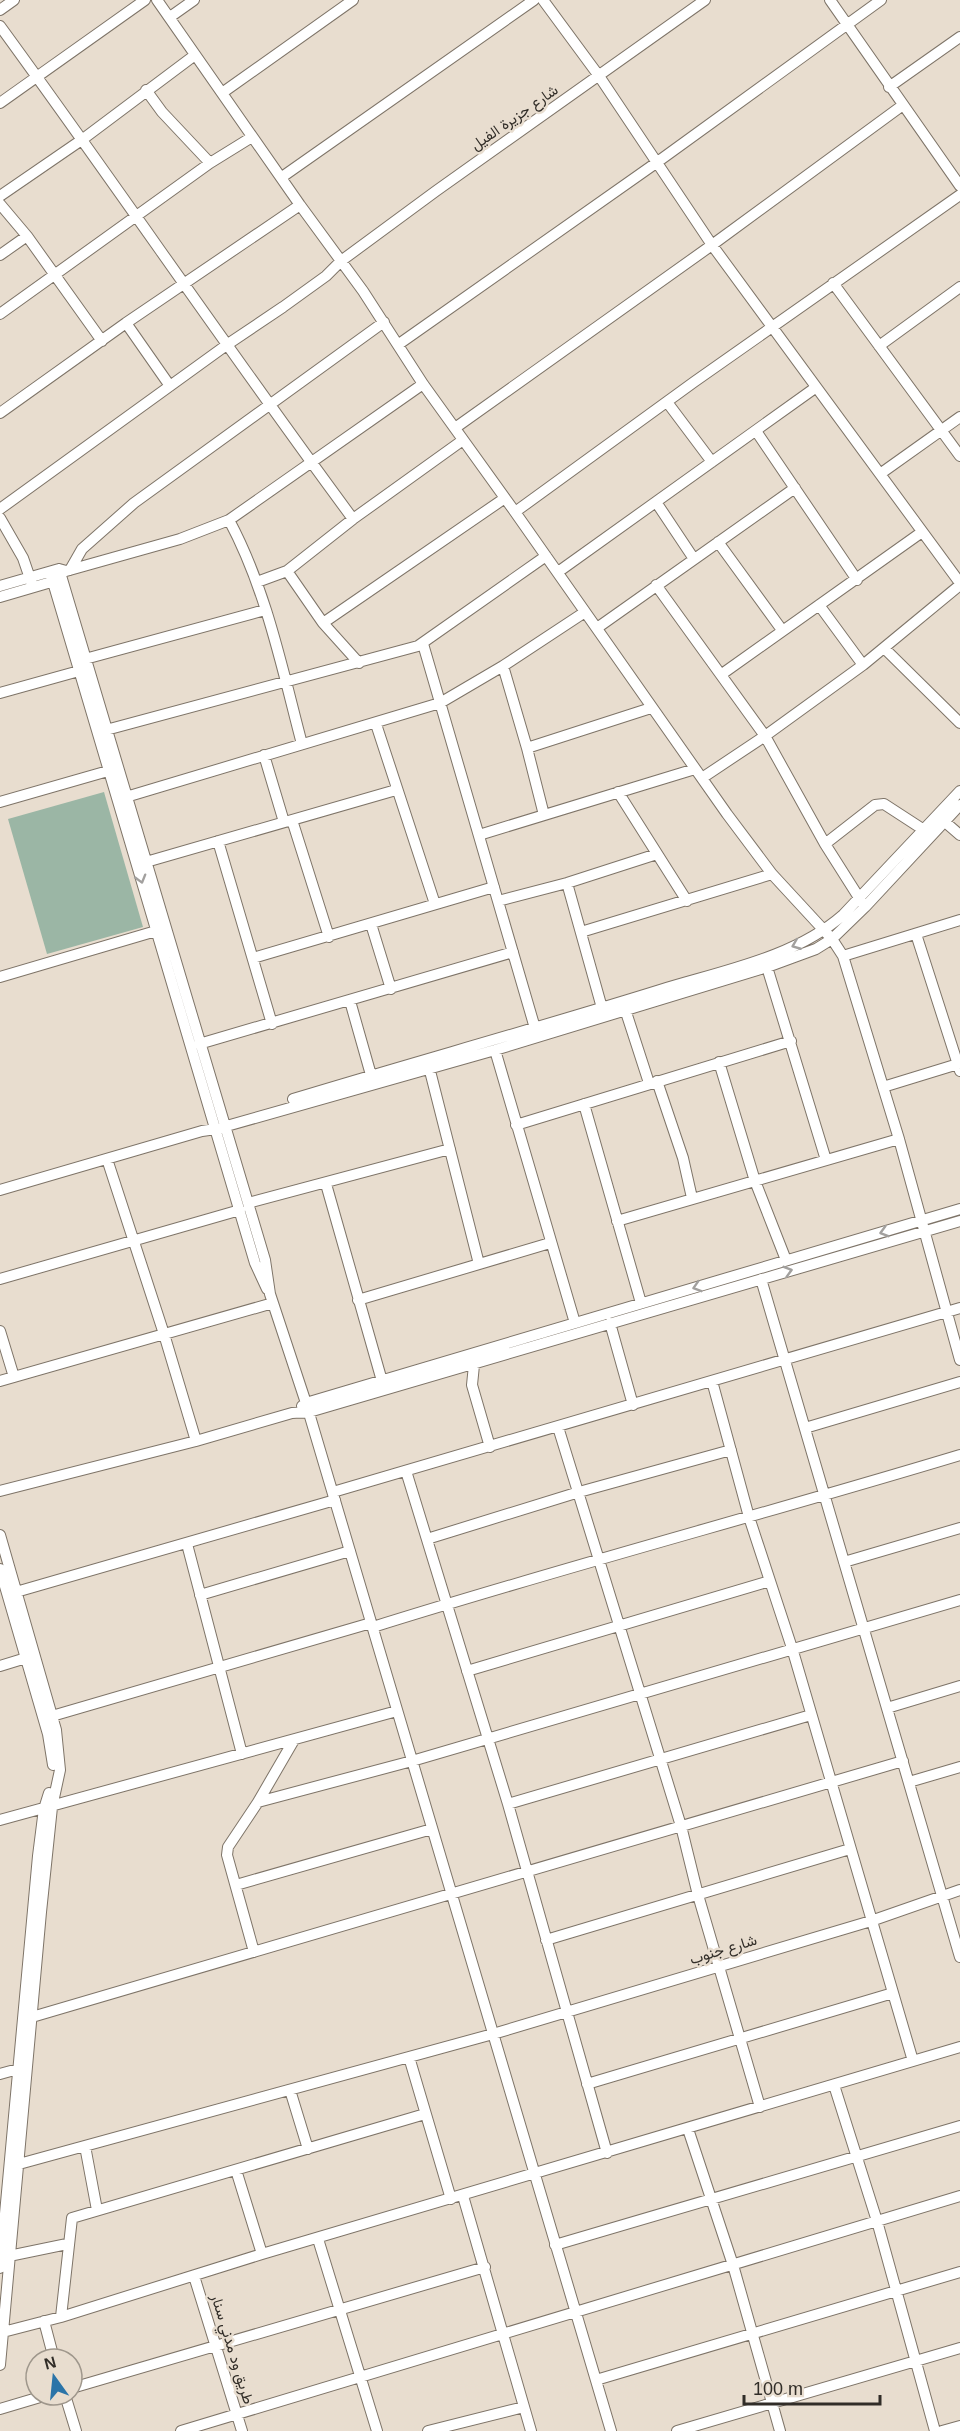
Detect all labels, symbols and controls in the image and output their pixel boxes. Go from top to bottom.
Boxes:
street label: شارع جزيرة الفيل [467,81,563,156]
one-way arrow [133,874,146,884]
one-way arrow [792,938,803,950]
one-way arrow [879,1225,890,1237]
one-way arrow [782,1266,793,1278]
one-way arrow [692,1280,703,1292]
street label: شارع جنوب [687,1931,760,1970]
street label: طريق ود مدني سنار [203,2291,258,2408]
north arrow [24,2347,84,2407]
text: N [42,2353,58,2373]
scale bar [744,2368,880,2406]
text: 100 m [753,2379,803,2399]

